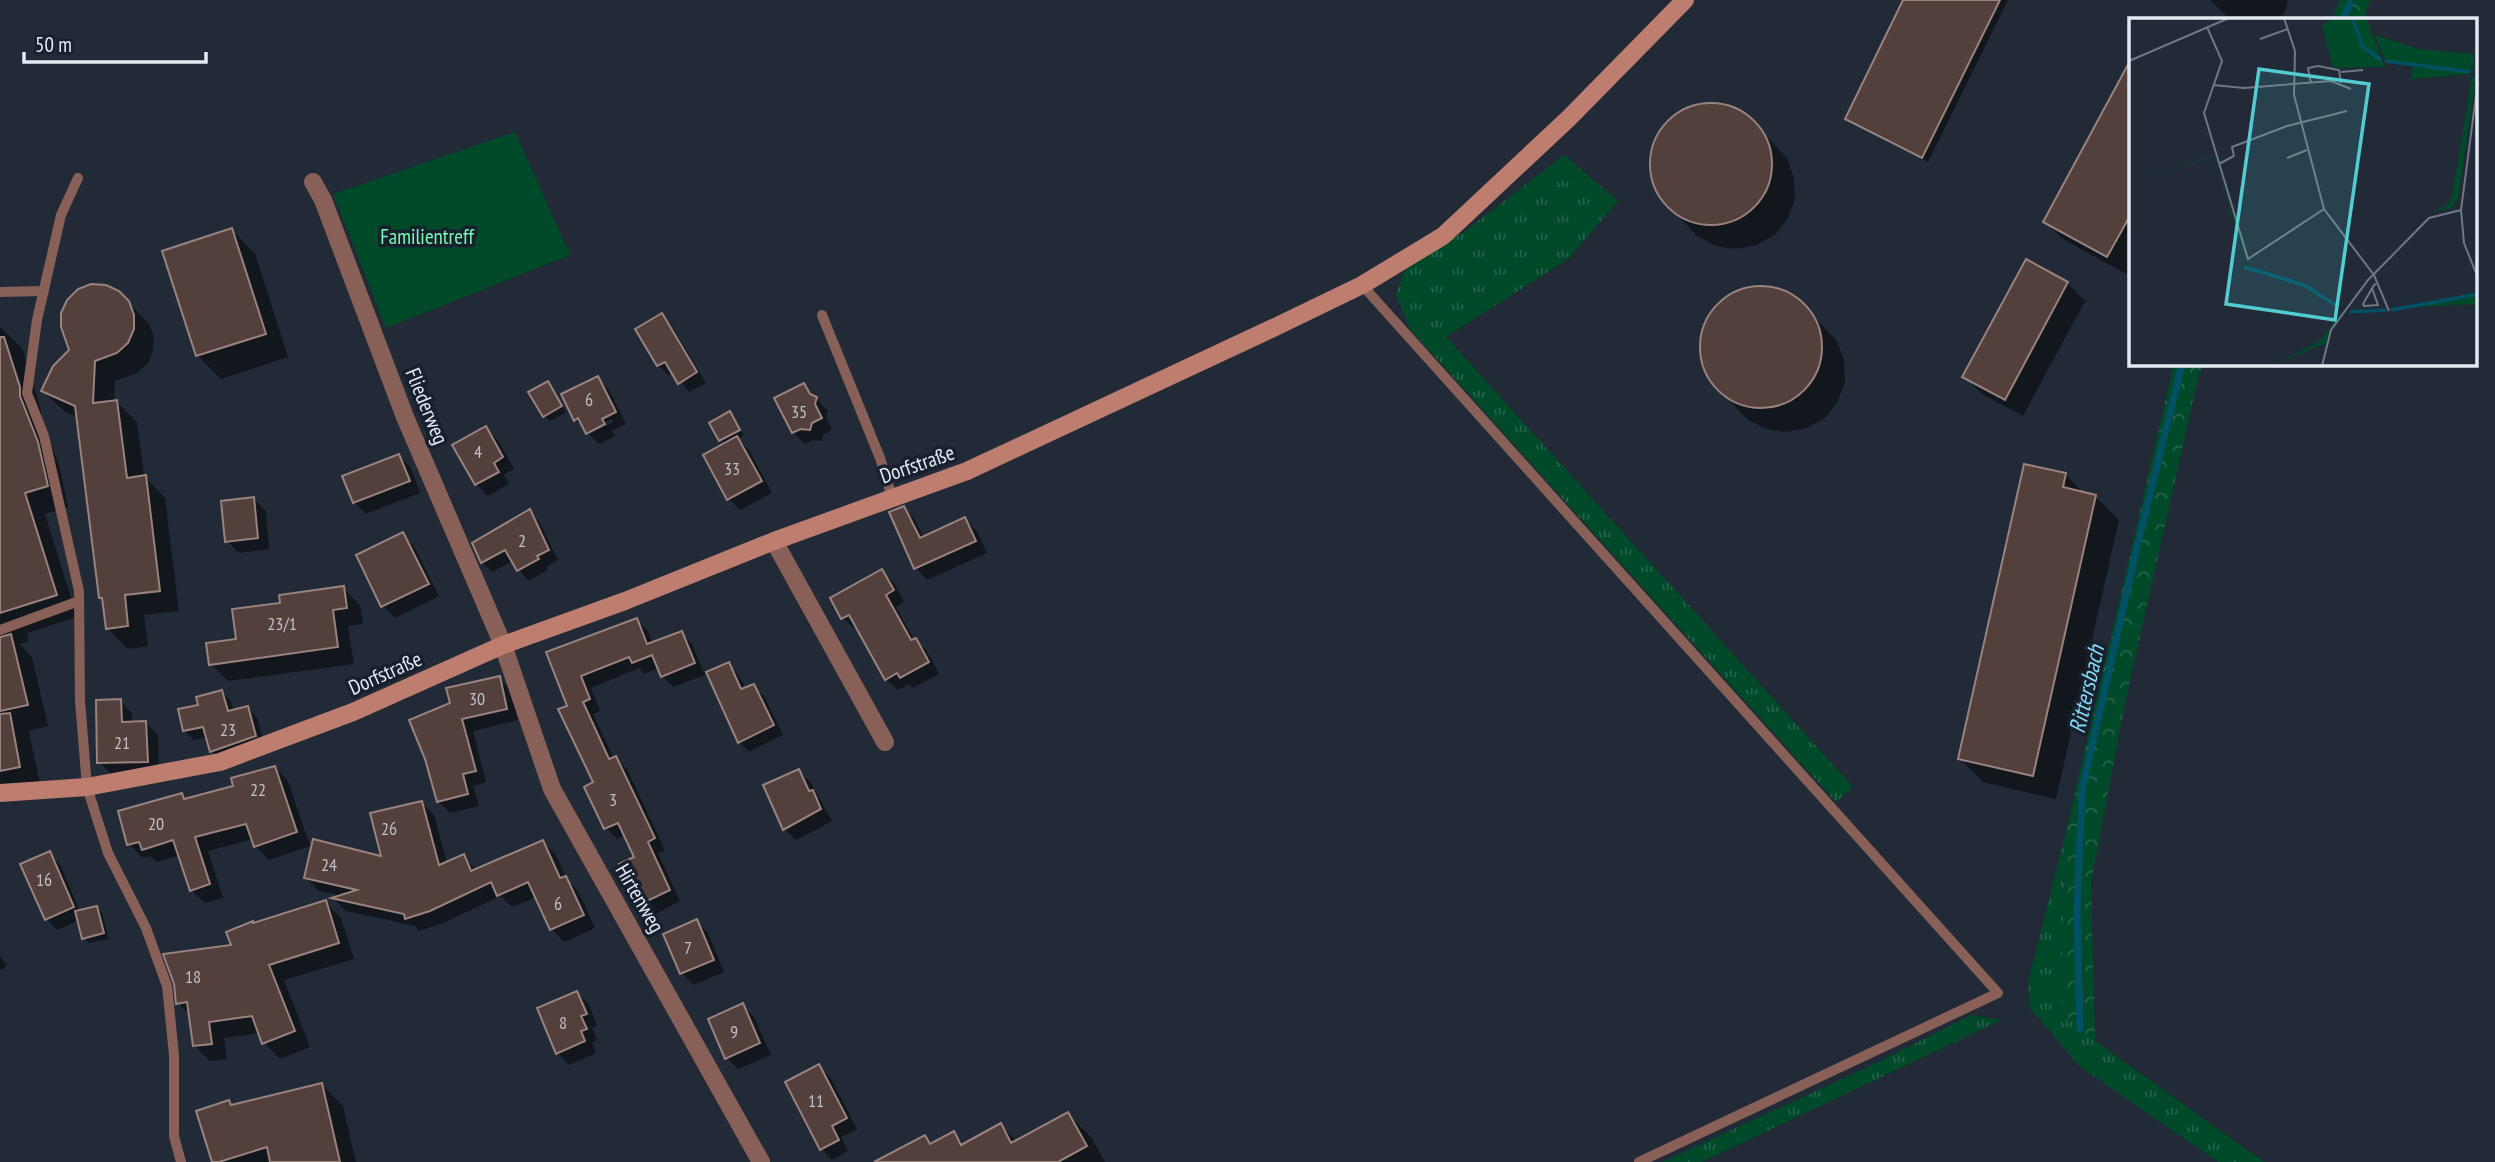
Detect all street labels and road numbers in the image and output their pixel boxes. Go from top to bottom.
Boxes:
street label: Fliederweg [399,364,455,448]
street label: Dorfstraße [876,439,958,489]
street label: Dorfstraße [344,645,426,701]
street label: Hirtenweg [609,859,671,937]

